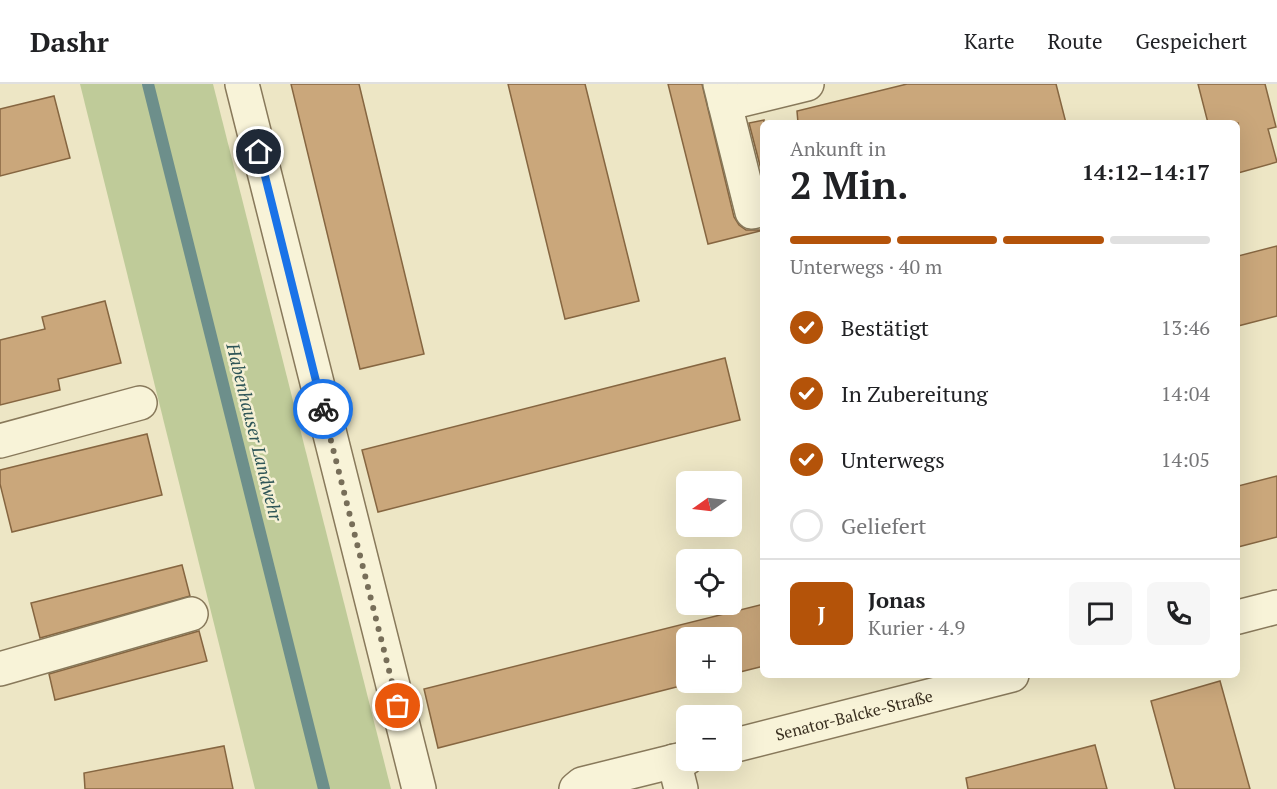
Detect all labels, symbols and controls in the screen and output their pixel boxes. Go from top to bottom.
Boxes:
text: Dashr [30,23,109,60]
text: Karte [964,27,1015,55]
text: Route [1048,27,1103,55]
text: Gespeichert [1136,27,1247,55]
pin [233,126,284,177]
icon: home [242,135,275,168]
text: Ankunft in [790,135,886,162]
text: 14:12–14:17 [1082,157,1210,186]
text: 2 Min. [790,158,908,210]
text: Unterwegs · 40 m [790,253,942,280]
icon: check [790,311,823,344]
text: Bestätigt [841,313,929,342]
text: 13:46 [1161,314,1210,341]
water label: Habenhauser Landwehr [221,339,289,524]
icon: check [790,377,823,410]
courier [293,379,353,439]
text: In Zubereitung [841,379,988,408]
text: 14:04 [1161,380,1210,407]
icon: bike [307,393,340,426]
icon: check [790,443,823,476]
text: Unterwegs [841,445,945,474]
text: 14:05 [1161,446,1210,473]
north arrow [676,471,742,537]
map controls [676,471,742,771]
text: Geliefert [841,511,926,540]
button: locate [676,549,742,615]
button: chat [1069,582,1132,645]
button: phone [1147,582,1210,645]
text: Jonas [868,585,925,614]
text: J [817,599,826,628]
text: Kurier · 4.9 [868,614,965,641]
button: + [676,627,742,693]
pin [372,680,423,731]
street label: Senator-Balcke-Straße [773,685,935,746]
icon: bag [381,689,414,722]
button: − [676,705,742,771]

